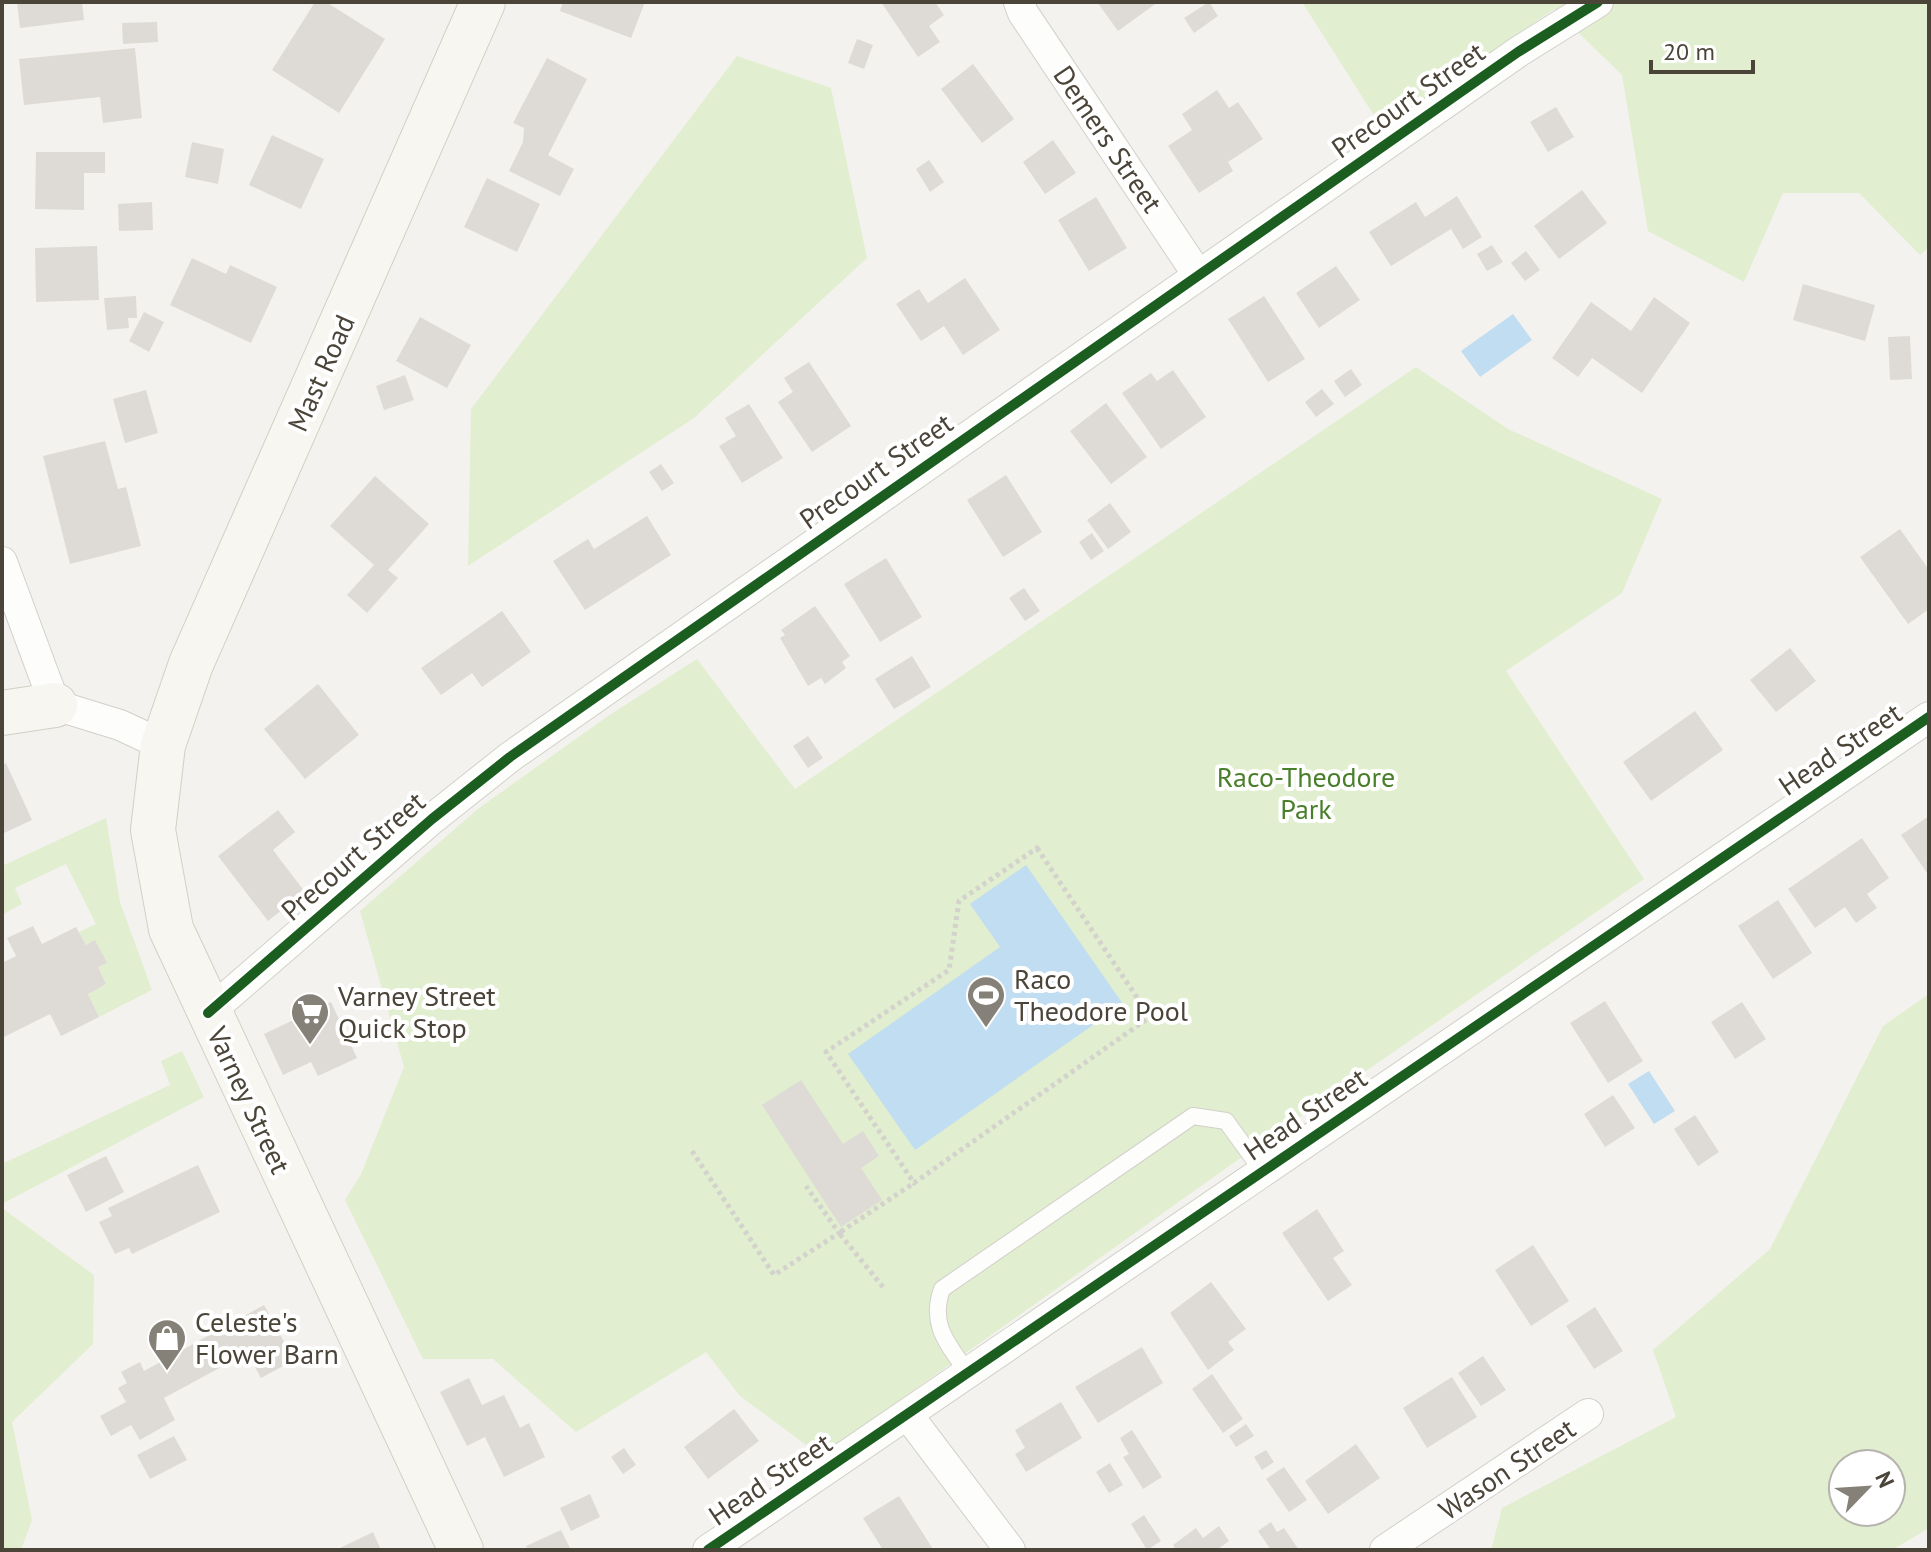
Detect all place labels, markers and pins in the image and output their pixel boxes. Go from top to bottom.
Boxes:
place label: Raco Theodore Pool [1014,960,1188,1029]
sports icon: Raco Theodore Pool [965,974,1007,1029]
place label: Varney Street Quick Stop [337,977,496,1046]
supermarket icon: Varney Street Quick Stop [289,991,331,1046]
place label: Celeste's Flower Barn [195,1303,339,1372]
shop icon: Celeste's Flower Barn [146,1317,188,1372]

